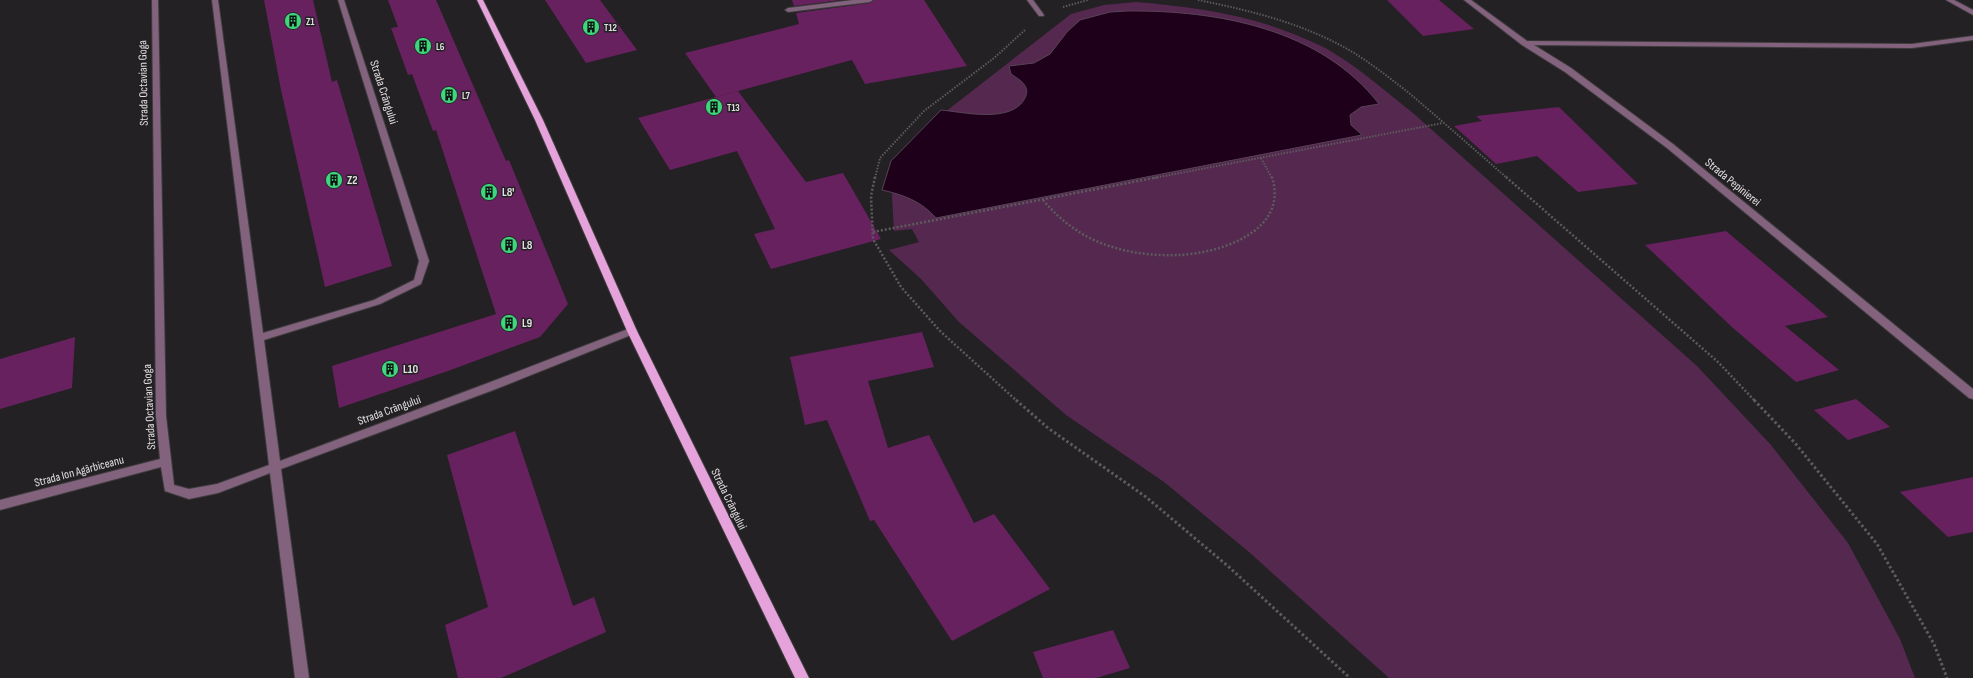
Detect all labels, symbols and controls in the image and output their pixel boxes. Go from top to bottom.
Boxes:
building icon: Z1 [283,11,303,31]
place label: Z1 [306,16,314,28]
building icon: T12 [581,17,601,37]
place label: T12 [604,22,617,34]
building icon: L6 [413,36,433,56]
street label: Strada Octavian Goga [135,40,152,126]
place label: L6 [436,41,445,53]
street label: Strada Crângului [366,58,401,126]
building icon: L7 [439,85,459,105]
place label: L7 [462,90,470,102]
building icon: T13 [704,97,724,117]
place label: T13 [727,102,740,114]
street label: Strada Pepinierei [1702,155,1764,210]
building icon: Z2 [324,170,344,190]
place label: Z2 [347,173,358,188]
building icon: L8' [479,182,499,202]
place label: L8' [502,185,515,200]
building icon: L8 [499,235,519,255]
place label: L8 [522,238,533,253]
building icon: L9 [499,313,519,333]
place label: L9 [522,316,533,331]
building icon: L10 [380,359,400,379]
place label: L10 [403,362,418,377]
street label: Strada Octavian Goga [140,363,159,450]
street label: Strada Crângului [355,392,423,429]
street label: Strada Ion Agârbiceanu [33,452,126,491]
street label: Strada Crângului [707,466,750,532]

